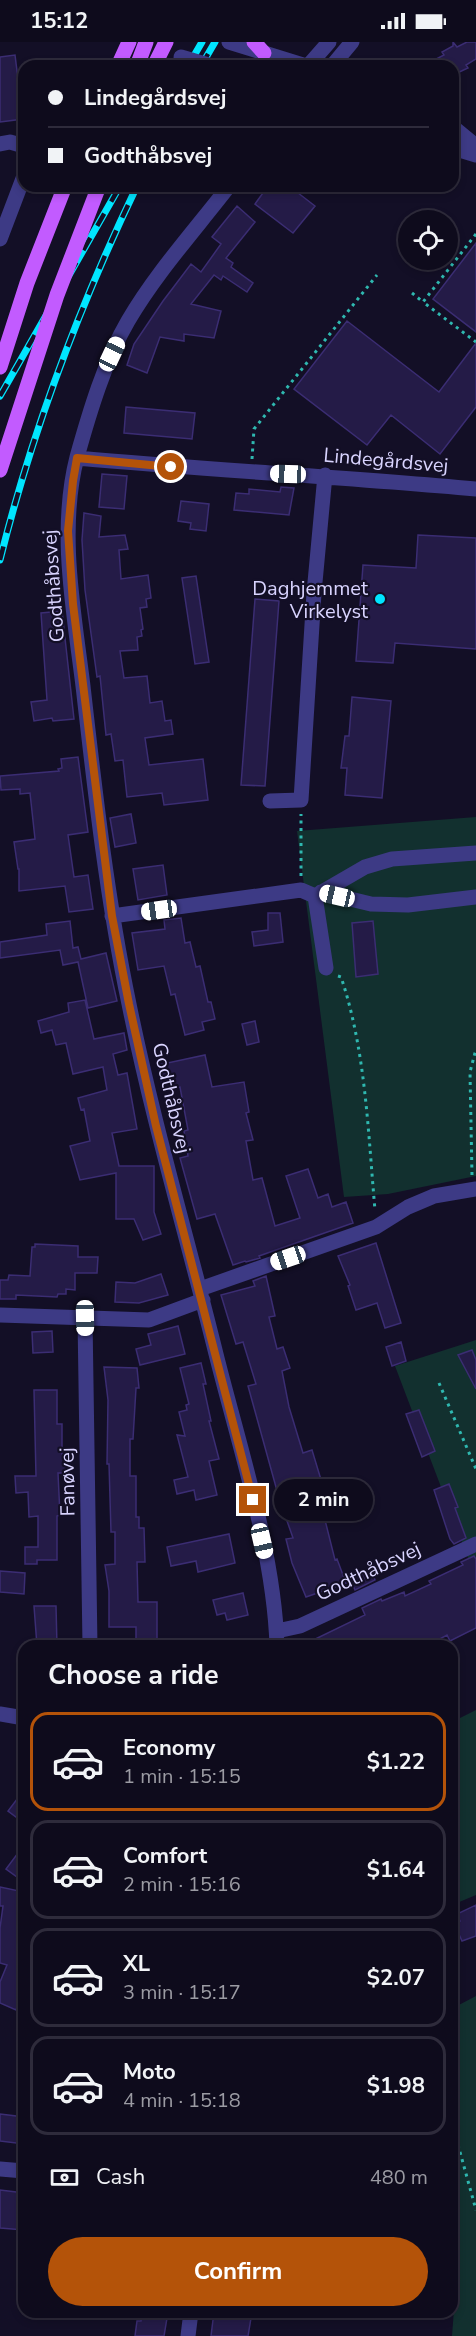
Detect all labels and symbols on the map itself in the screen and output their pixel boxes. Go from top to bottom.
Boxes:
car [96,334,128,374]
street label: Lindegårdsvej [322,442,449,479]
route start [157,453,184,480]
car [270,464,306,484]
street label: Godthåbsvej [36,529,71,643]
place label: Daghjemmet Virkelyst [252,575,369,625]
marker: Daghjemmet Virkelyst [373,592,387,606]
car [317,883,357,909]
car [140,899,178,921]
street label: Godthåbsvej [146,1040,197,1156]
car [268,1244,308,1272]
car [76,1300,94,1336]
street label: Fanøvej [53,1447,82,1517]
callout: 2 min [274,1479,373,1521]
route end [239,1486,266,1513]
car [249,1521,275,1561]
street label: Godthåbsvej [311,1535,425,1608]

